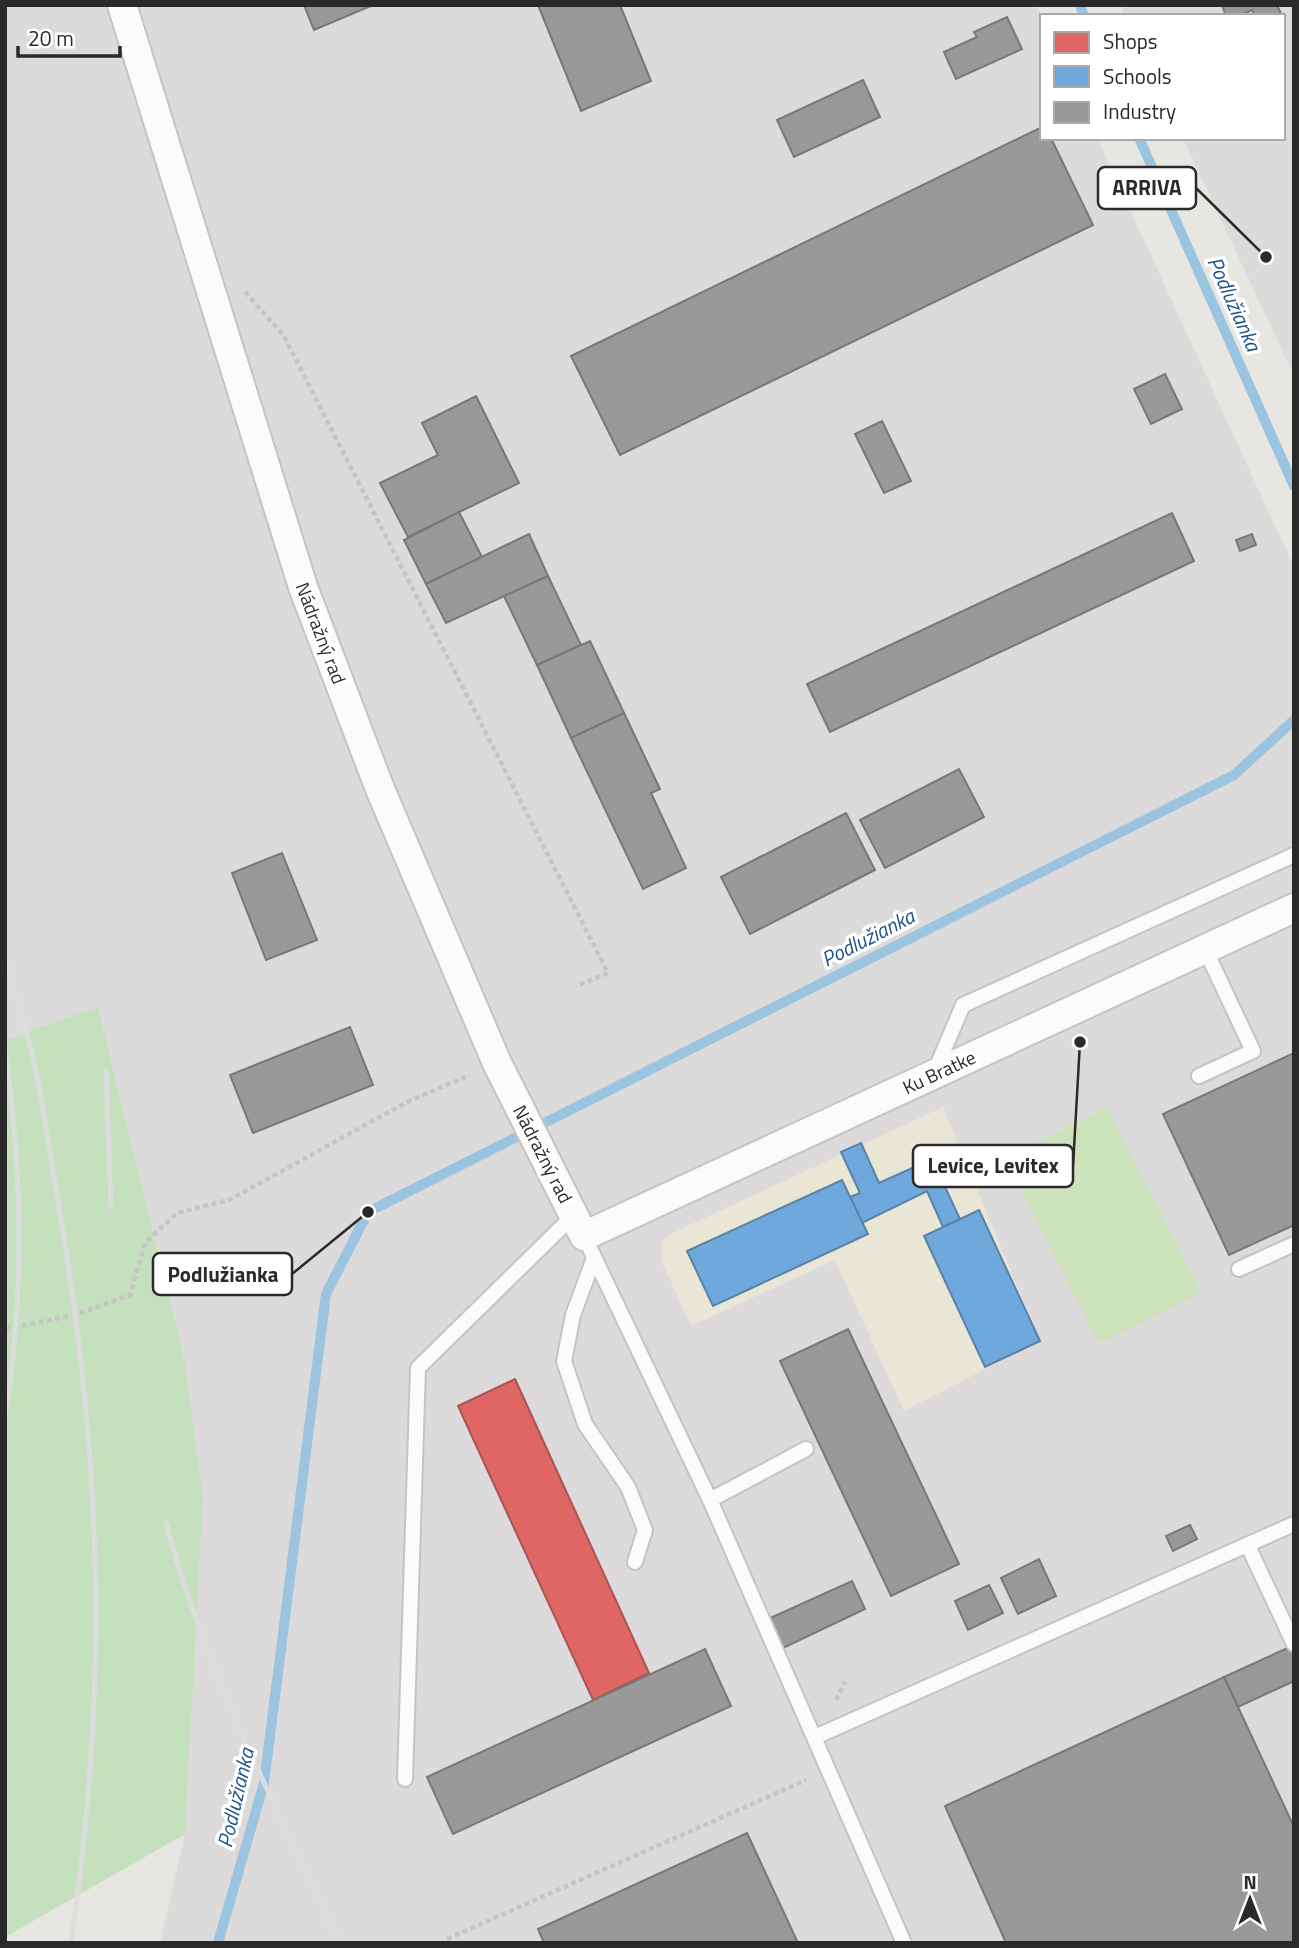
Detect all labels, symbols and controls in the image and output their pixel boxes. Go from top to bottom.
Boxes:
scale bar [18,14,119,58]
legend [1040,14,1285,140]
text: 20 m [28,22,74,54]
text: Shops [1103,25,1158,57]
text: Schools [1103,60,1172,92]
text: Industry [1103,95,1176,127]
callout: ARRIVA [1098,167,1196,209]
text: ARRIVA [1112,171,1182,203]
water label: Podlužianka [1200,251,1271,358]
street label: Nádražný rad [289,578,354,688]
water label: Podlužianka [815,899,921,974]
street label: Ku Bratke [897,1042,980,1101]
street label: Nádražný rad [506,1100,581,1208]
callout: Levice, Levitex [913,1145,1073,1187]
text: Levice, Levitex [927,1149,1059,1181]
callout: Podlužianka [153,1253,292,1295]
text: Podlužianka [167,1258,279,1290]
water label: Podlužianka [208,1744,262,1851]
north arrow [1215,1864,1285,1934]
text: N [1243,1867,1257,1896]

